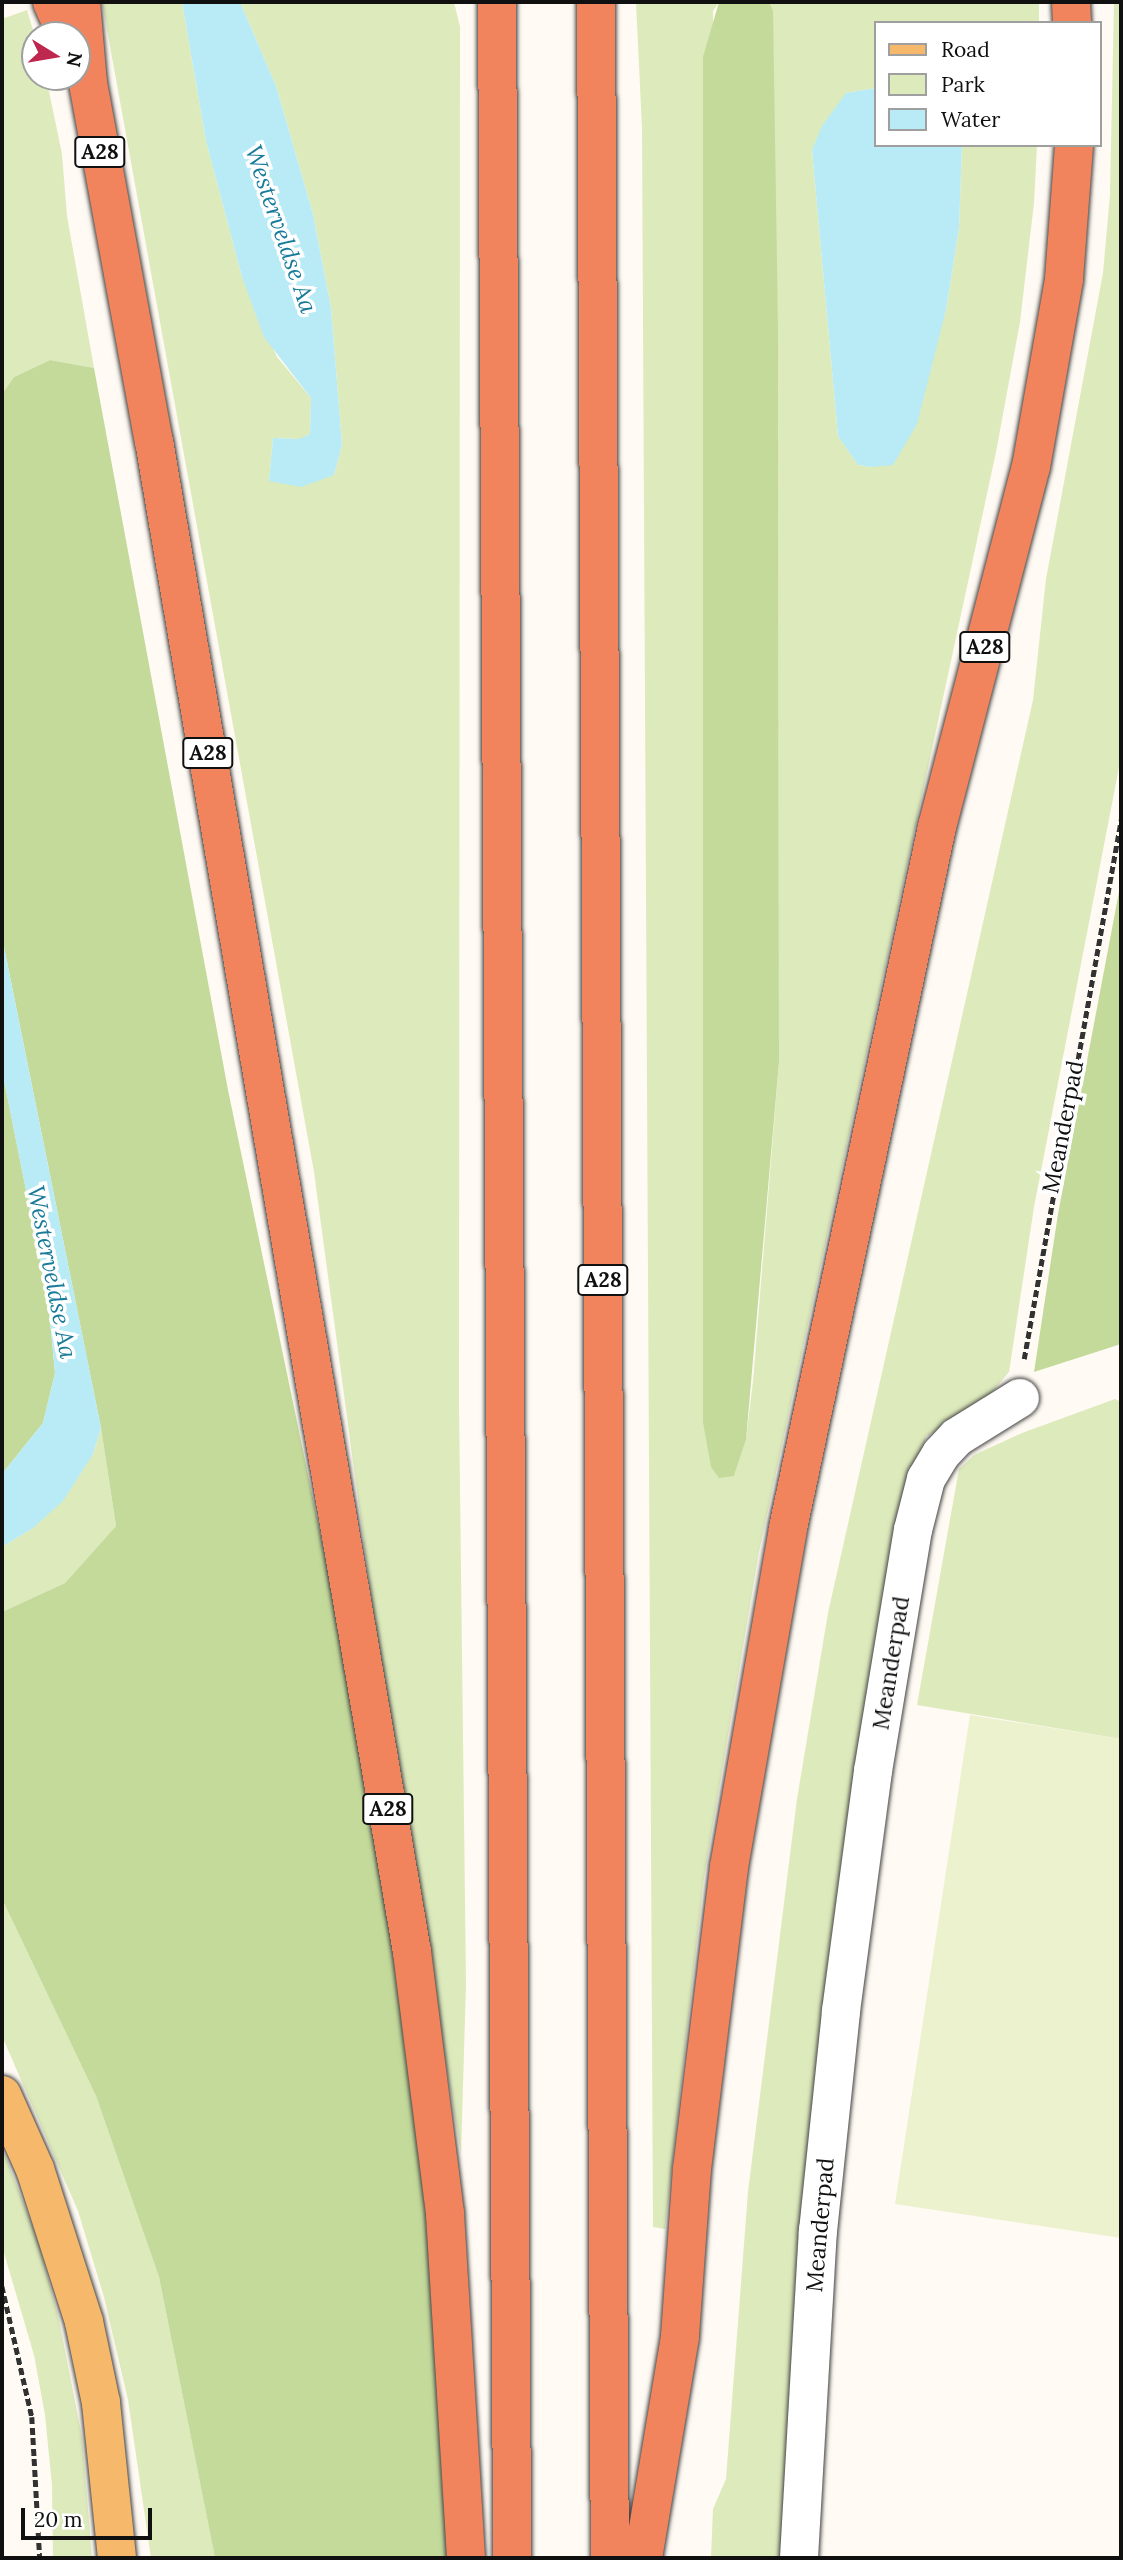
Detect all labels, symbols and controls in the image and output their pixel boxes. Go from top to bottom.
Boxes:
north arrow [21,21,91,91]
legend [874,21,1102,147]
text: Road [941,36,990,63]
text: N [61,50,88,69]
text: Park [941,71,985,98]
text: Water [941,106,1000,133]
road number: A28 [74,134,126,170]
water label: Westerveldse Aa [239,141,323,317]
road number: A28 [959,630,1011,664]
road number: A28 [182,736,234,770]
street label: Meanderpad [1037,1058,1089,1196]
water label: Westerveldse Aa [21,1183,83,1361]
road number: A28 [577,1262,629,1298]
street label: Meanderpad [867,1594,915,1732]
road number: A28 [362,1792,414,1826]
street label: Meanderpad [800,2157,840,2293]
scale bar [24,2494,156,2538]
text: 20 m [34,2506,83,2533]

